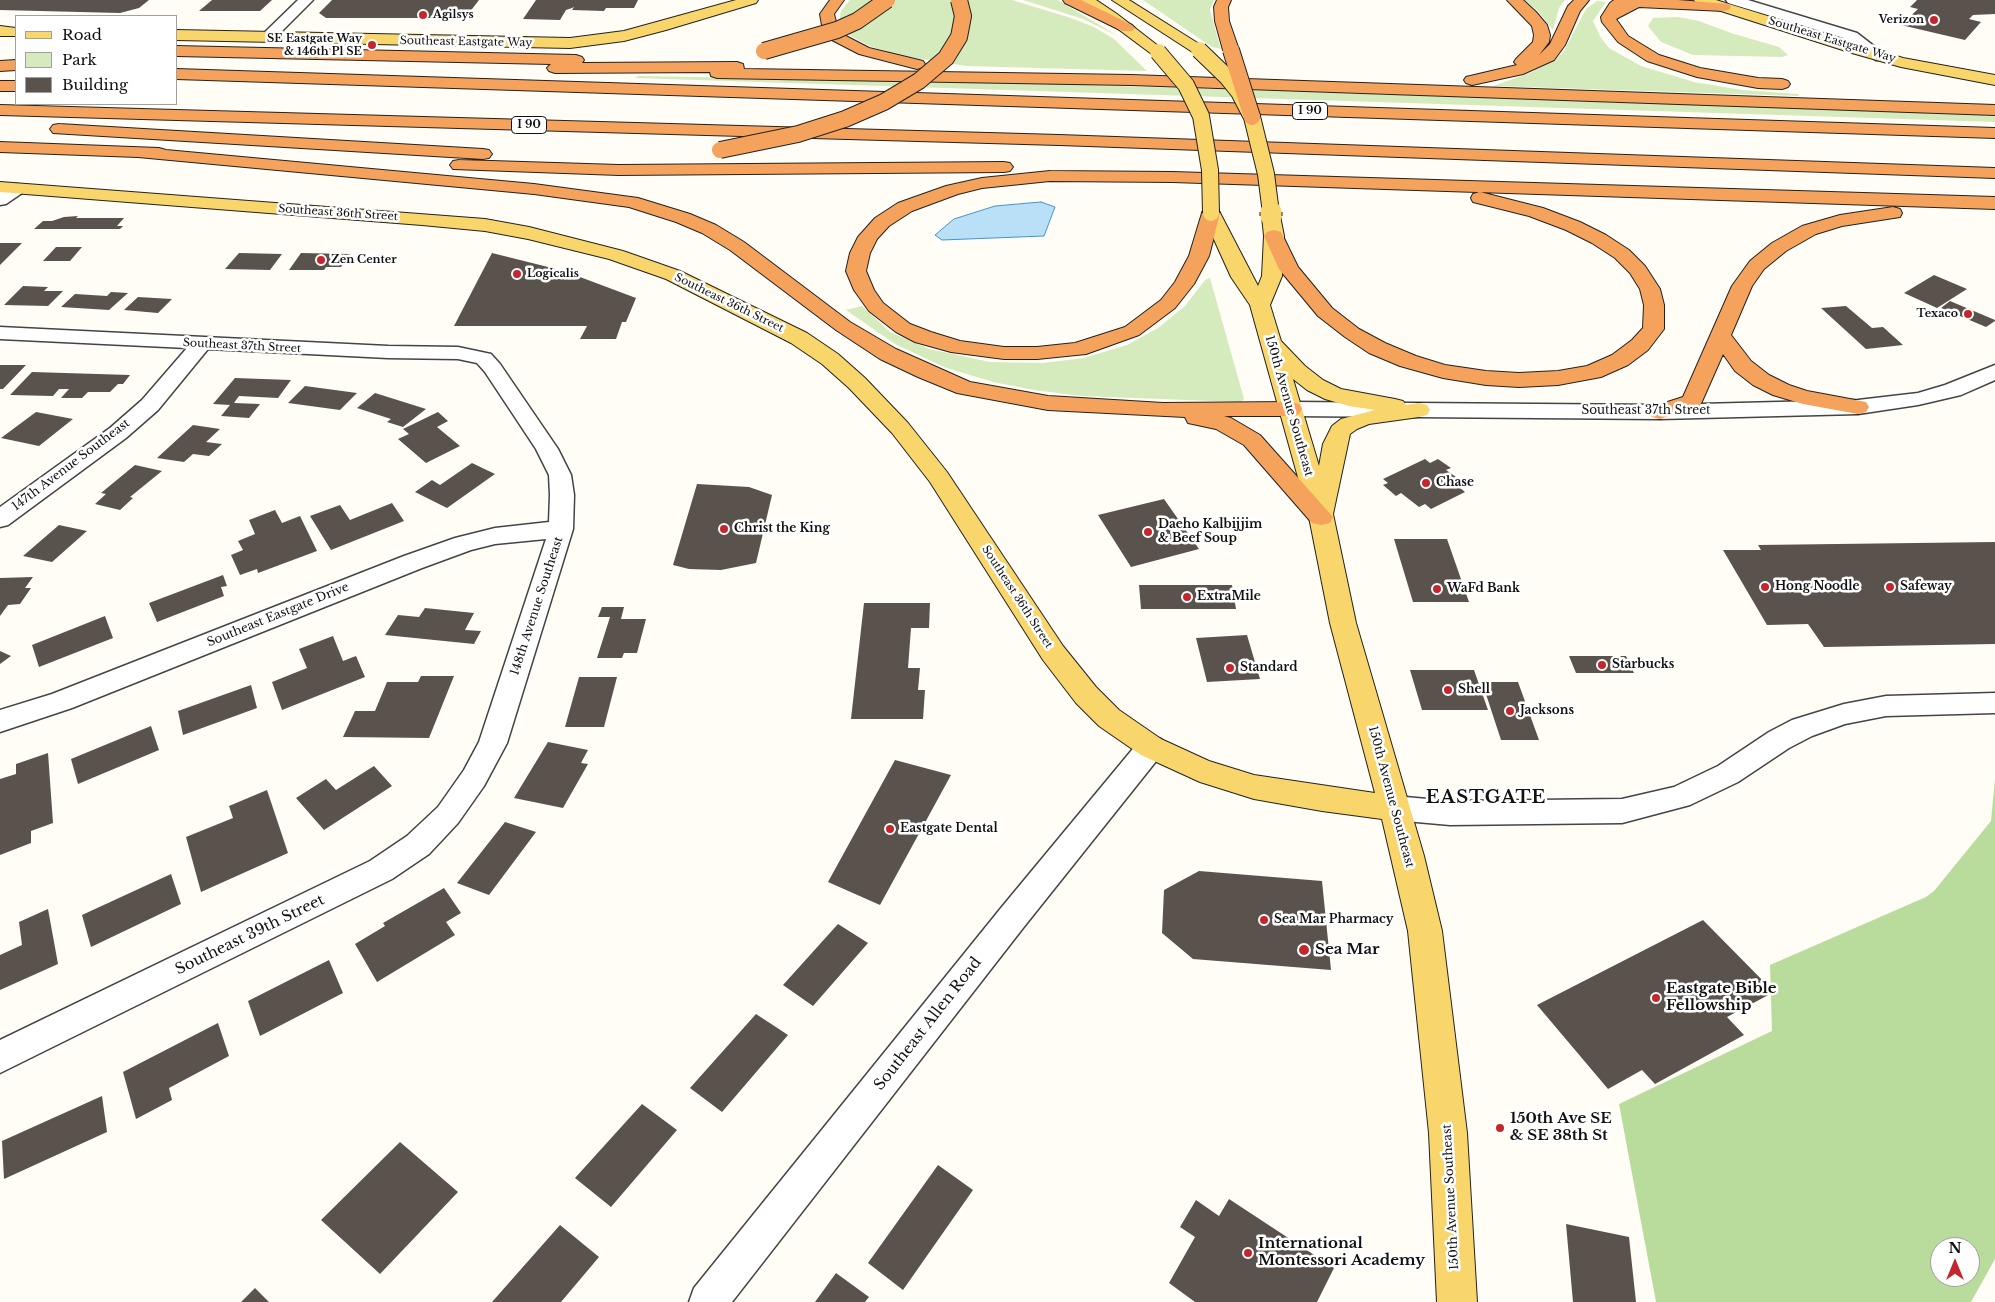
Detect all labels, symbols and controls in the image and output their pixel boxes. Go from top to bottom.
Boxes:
place label: Agilsys [433,8,474,22]
marker: Agilsys [417,9,429,21]
place label: Verizon [1879,13,1924,27]
street label: Southeast Eastgate Way [1767,14,1897,66]
marker: Verizon [1928,14,1940,26]
legend [15,15,178,105]
text: Road [62,25,102,44]
place label: SE Eastgate Way & 146th Pl SE [267,32,362,58]
street label: Southeast Eastgate Way [400,34,532,50]
marker: SE Eastgate Way & 146th Pl SE [366,39,378,51]
text: Park [62,50,97,69]
text: Building [62,75,128,94]
road number: I 90 [1292,102,1328,120]
road number: I 90 [512,116,546,134]
street label: Southeast 36th Street [278,202,398,224]
place label: Zen Center [331,253,397,267]
marker: Zen Center [315,254,327,266]
place label: Logicalis [527,267,579,281]
marker: Logicalis [511,268,523,280]
street label: Southeast 36th Street [672,271,786,335]
place label: Texaco [1917,307,1958,321]
marker: Texaco [1962,308,1974,320]
street label: 150th Avenue Southeast [1262,334,1316,478]
street label: Southeast 37th Street [183,336,301,356]
street label: Southeast 37th Street [1581,404,1711,418]
street label: 147th Avenue Southeast [9,416,133,514]
place label: Chase [1436,476,1474,490]
marker: Chase [1420,477,1432,489]
place label: Daeho Kalbijjim & Beef Soup [1158,518,1262,546]
place label: Christ the King [734,522,830,536]
marker: Christ the King [718,523,730,535]
marker: Daeho Kalbijjim & Beef Soup [1142,526,1154,538]
street label: 148th Avenue Southeast [508,535,566,677]
street label: Southeast 36th Street [979,543,1055,651]
street label: Southeast Eastgate Drive [205,580,351,650]
place label: Hong Noodle [1775,580,1860,594]
place label: Safeway [1900,580,1952,594]
marker: Hong Noodle [1759,581,1771,593]
marker: Safeway [1884,581,1896,593]
place label: WaFd Bank [1447,582,1520,596]
marker: WaFd Bank [1431,583,1443,595]
place label: ExtraMile [1197,590,1261,604]
marker: ExtraMile [1181,591,1193,603]
place label: Starbucks [1612,658,1674,672]
marker: Starbucks [1596,659,1608,671]
place label: Standard [1240,661,1298,675]
marker: Standard [1224,662,1236,674]
place label: Shell [1458,683,1490,697]
marker: Shell [1442,684,1454,696]
place label: Jacksons [1520,704,1574,718]
marker: Jacksons [1504,705,1516,717]
street label: 150th Avenue Southeast [1365,725,1417,869]
district label: EASTGATE [1425,787,1547,809]
place label: Eastgate Dental [900,822,998,836]
marker: Eastgate Dental [884,823,896,835]
street label: Southeast 39th Street [173,891,327,979]
place label: Sea Mar Pharmacy [1274,913,1394,927]
marker: Sea Mar Pharmacy [1258,914,1270,926]
place label: Sea Mar [1315,941,1380,959]
marker: Sea Mar [1297,943,1311,957]
street label: Southeast Allen Road [871,954,985,1094]
place label: Eastgate Bible Fellowship [1666,980,1777,1015]
marker: Eastgate Bible Fellowship [1650,992,1662,1004]
place label: 150th Ave SE & SE 38th St [1510,1110,1612,1145]
marker: 150th Ave SE & SE 38th St [1494,1122,1506,1134]
street label: 150th Avenue Southeast [1440,1124,1462,1270]
place label: International Montessori Academy [1258,1235,1425,1270]
north arrow [1930,1237,1980,1287]
text: N [1948,1239,1962,1257]
marker: International Montessori Academy [1242,1247,1254,1259]

